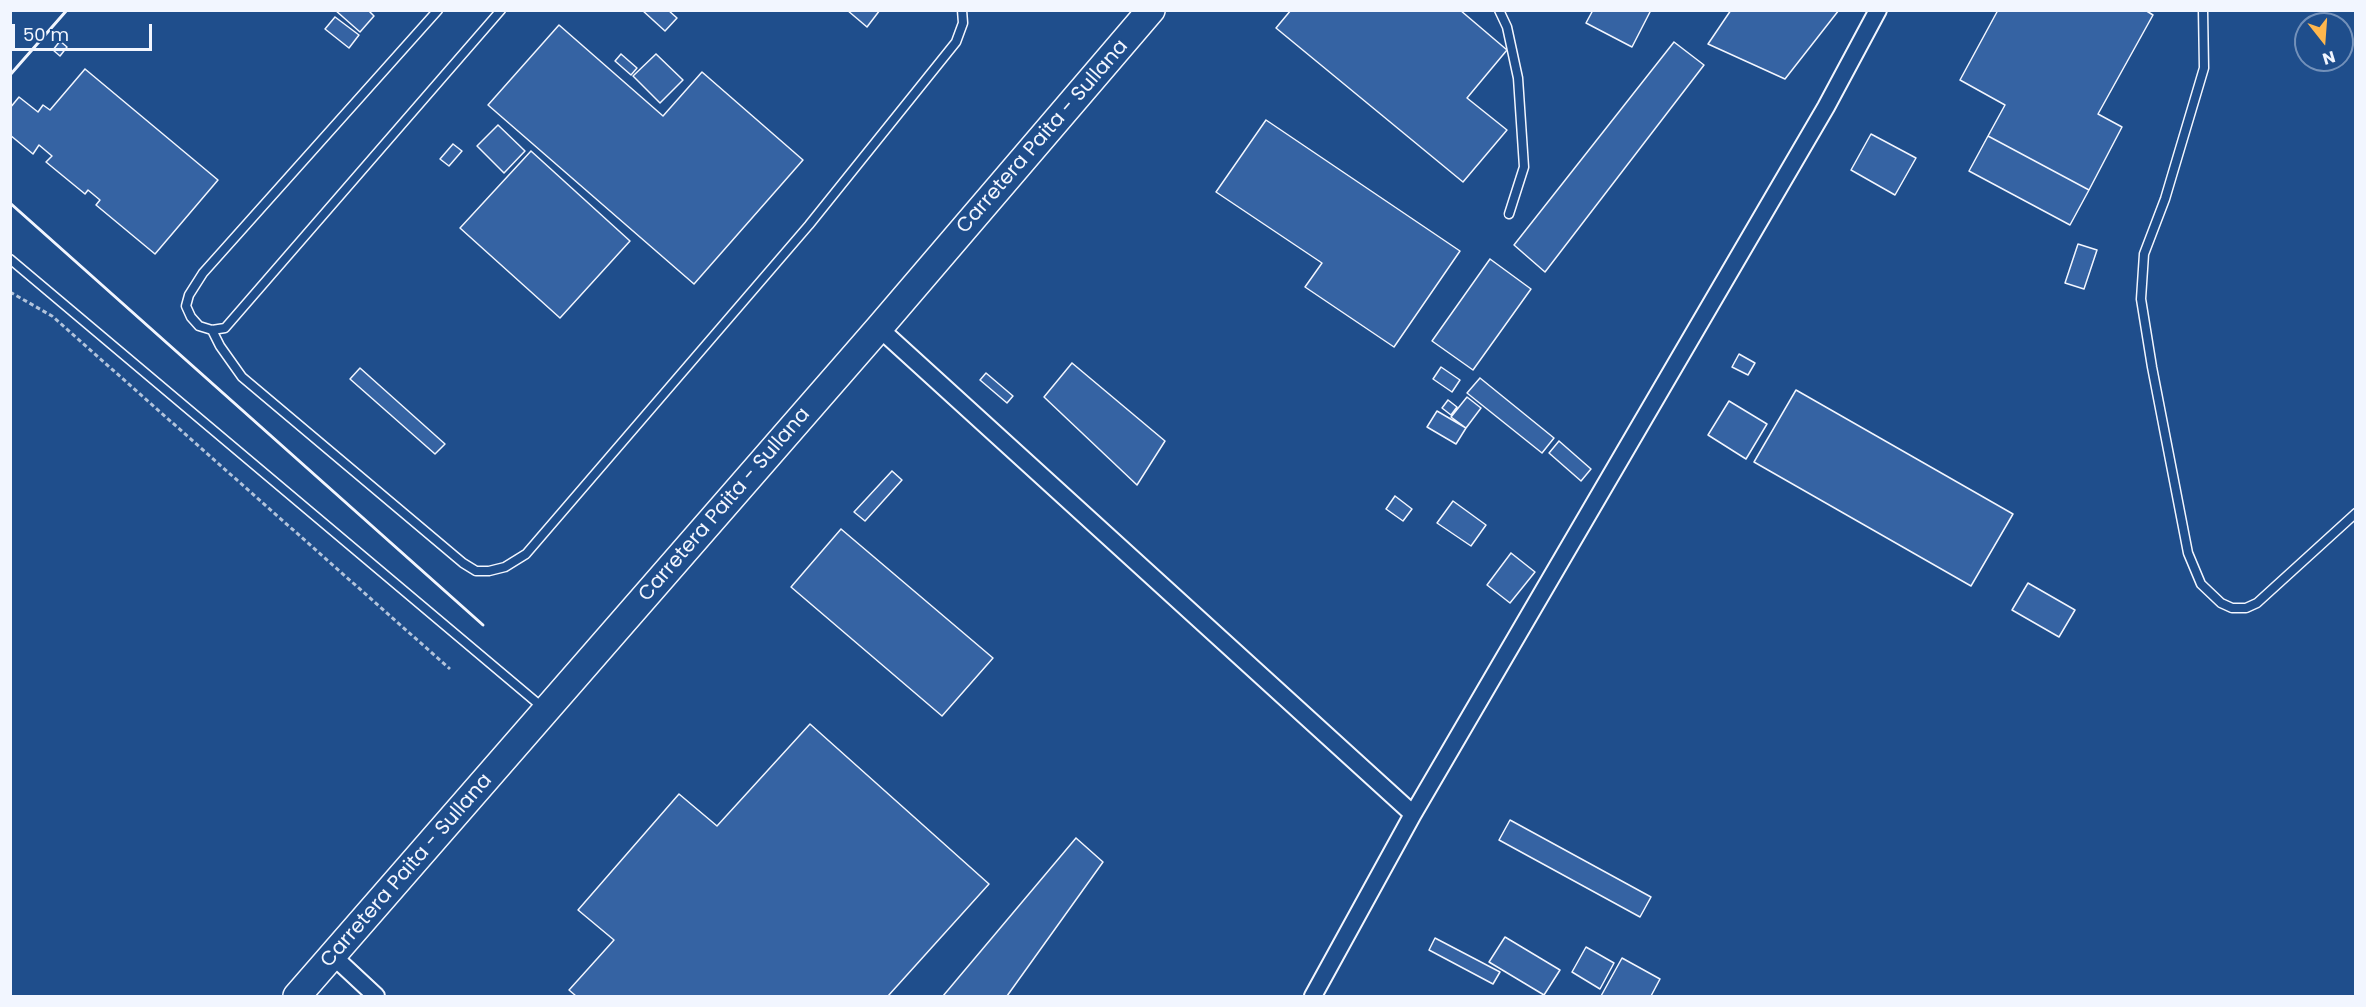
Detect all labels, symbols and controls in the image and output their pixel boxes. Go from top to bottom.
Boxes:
scale bar [15,12,154,50]
north arrow [2294,12,2354,72]
text: 50 m [23,22,69,47]
street label: Carretera Paita - Sullana [952,35,1134,239]
text: N [2320,45,2338,71]
street label: Carretera Paita - Sullana [634,403,816,607]
street label: Carretera Paita - Sullana [316,769,498,973]

